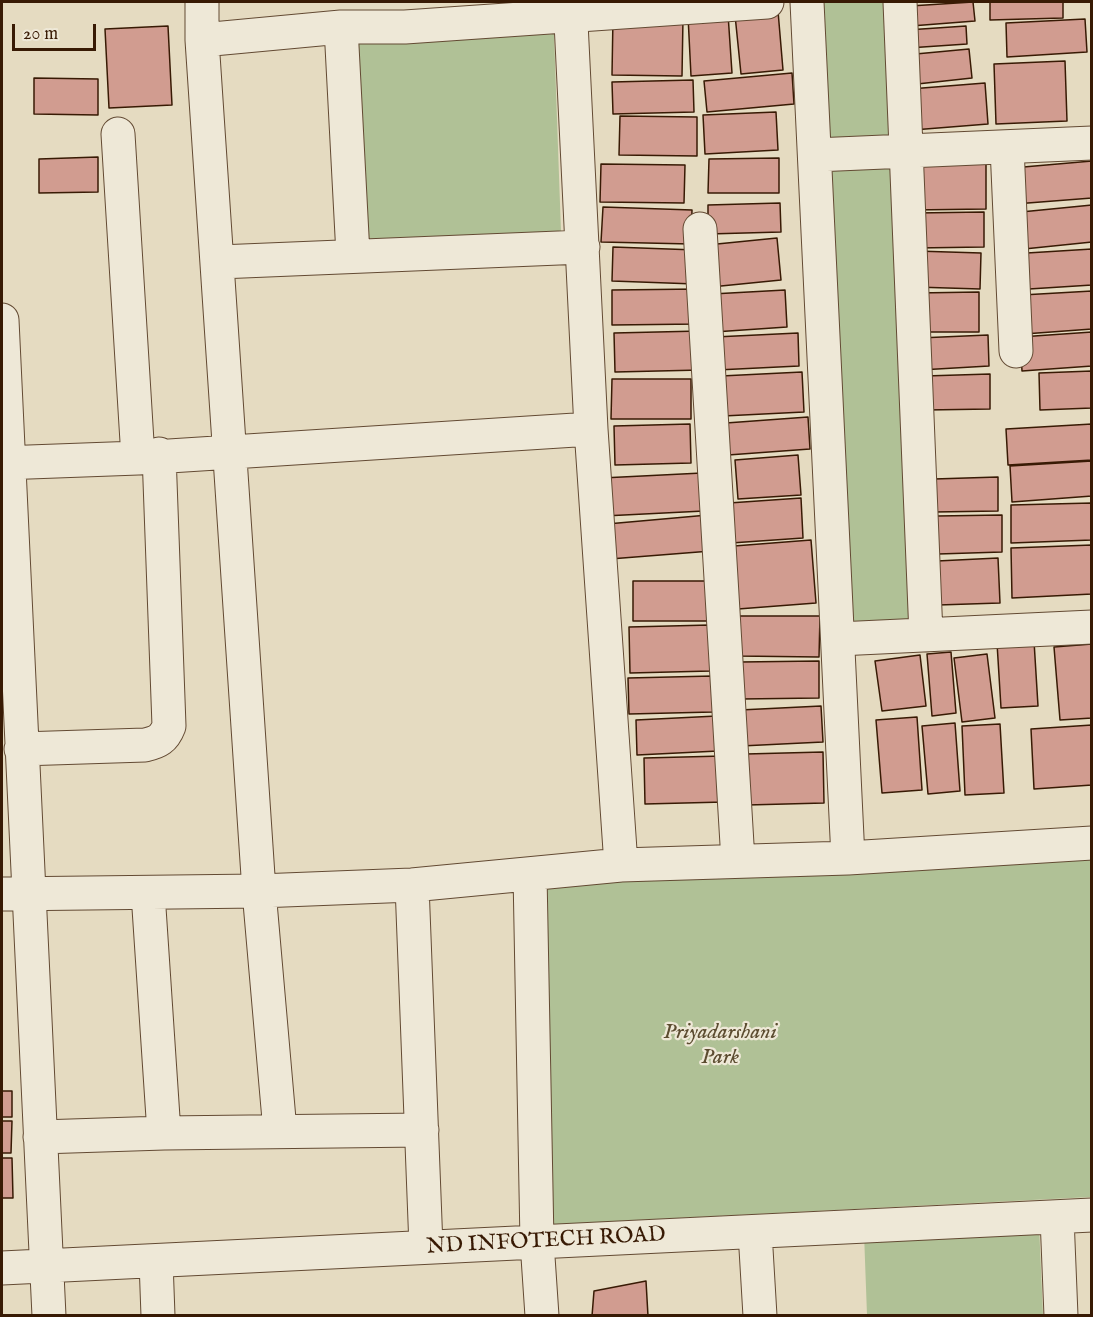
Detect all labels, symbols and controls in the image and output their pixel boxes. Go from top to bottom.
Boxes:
scale bar [15,12,99,50]
text: 20 m [23,23,58,46]
park label: Priyadarshani Park [663,1020,777,1072]
street label: ND INFOTECH ROAD [426,1223,666,1261]

